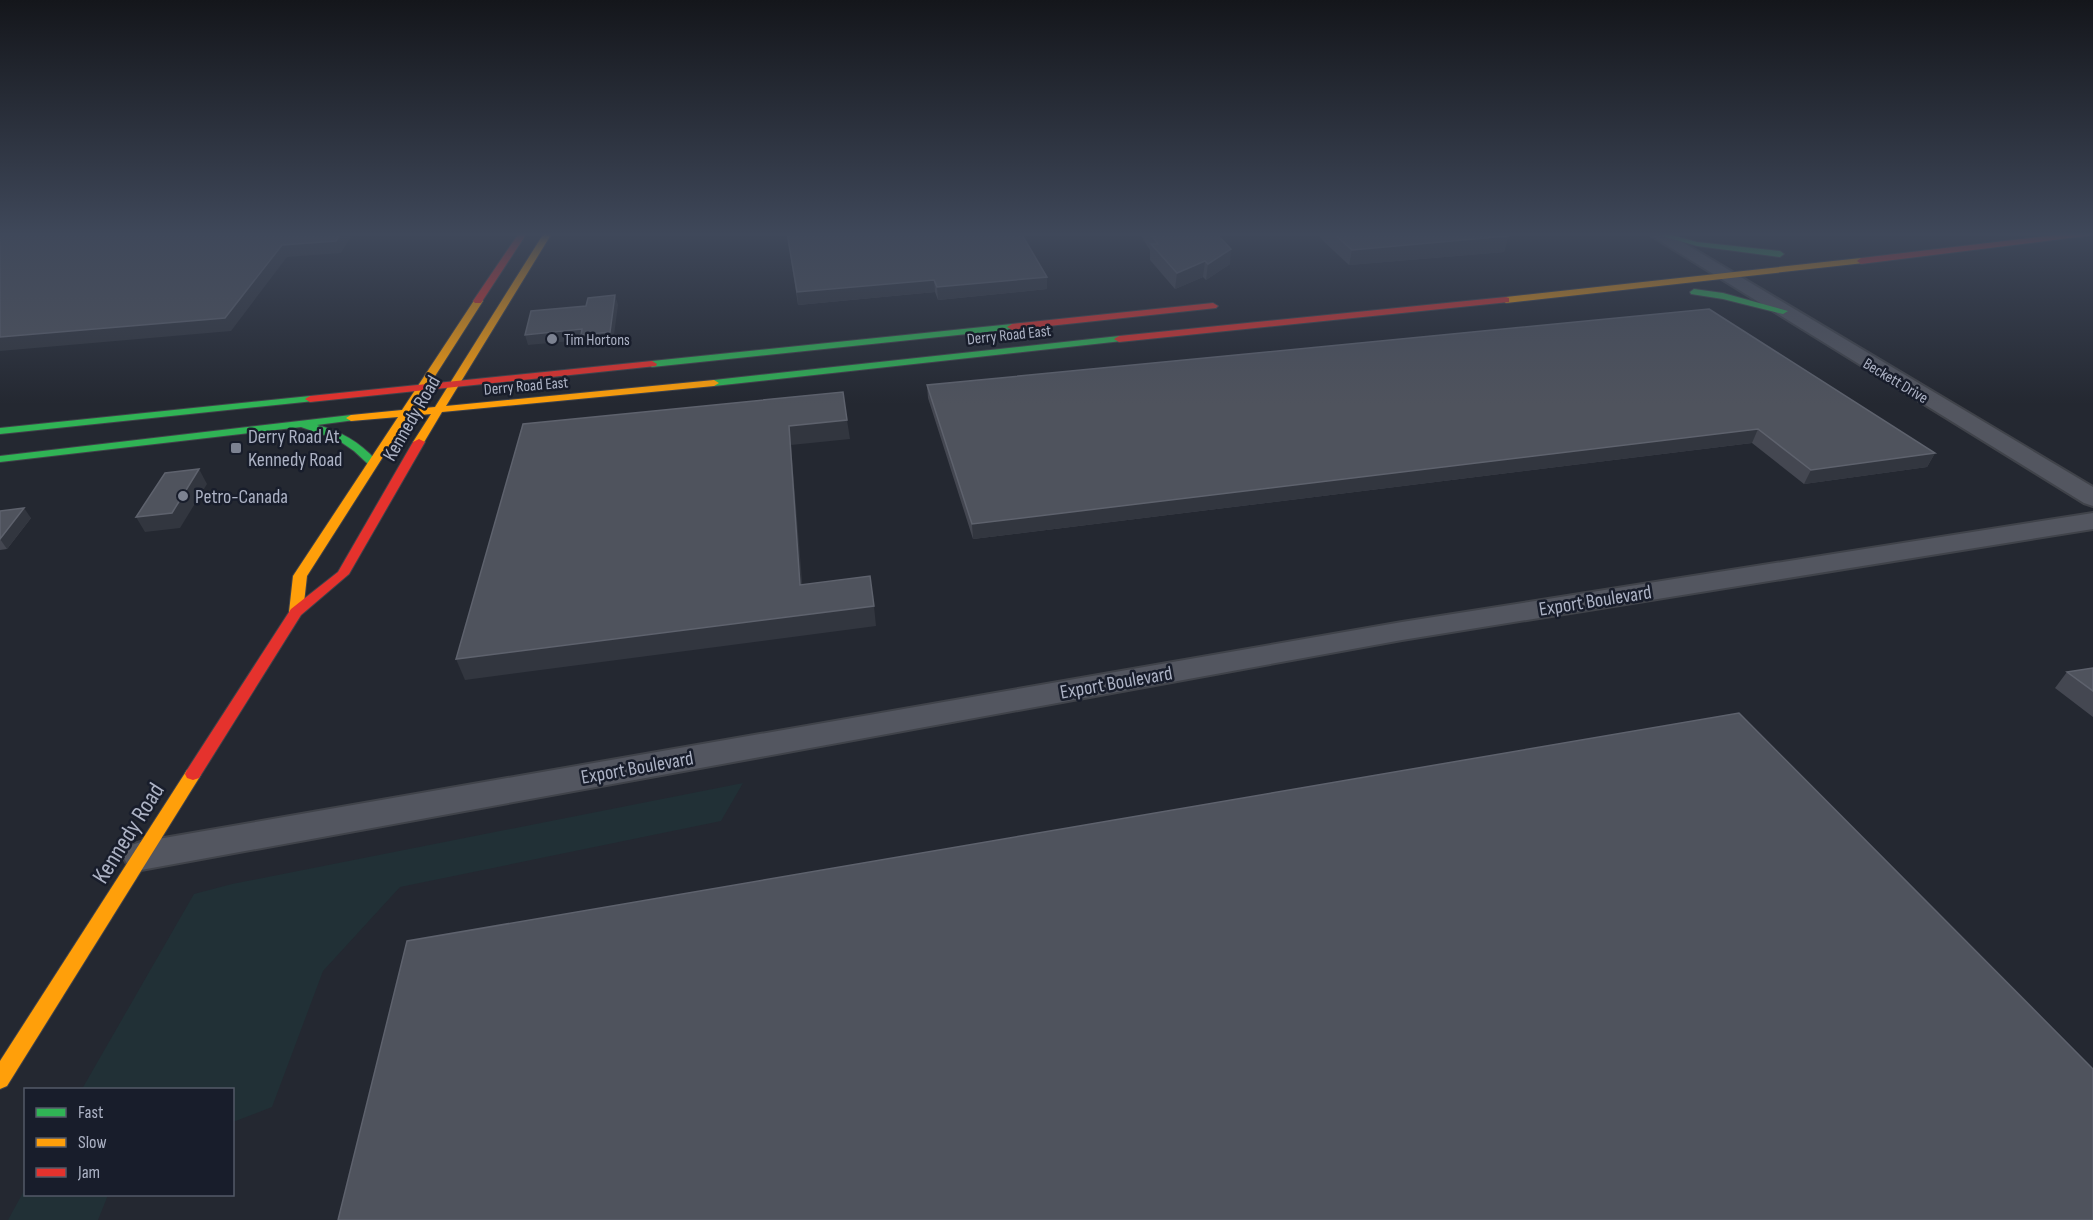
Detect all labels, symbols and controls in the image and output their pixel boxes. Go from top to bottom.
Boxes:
street label: Derry Road East [966,322,1052,349]
place label: Tim Hortons [564,331,630,350]
marker: Tim Hortons [545,332,559,346]
street label: Beckett Drive [1859,354,1931,408]
street label: Kennedy Road [378,372,446,465]
street label: Derry Road East [483,373,569,400]
place label: Derry Road At Kennedy Road [248,425,342,472]
marker: Derry Road At Kennedy Road [229,441,243,455]
place label: Petro-Canada [195,485,288,509]
marker: Petro-Canada [176,489,190,503]
street label: Export Boulevard [1537,580,1653,622]
street label: Export Boulevard [1058,661,1174,705]
street label: Export Boulevard [579,746,695,790]
street label: Kennedy Road [86,778,171,889]
legend [24,1088,234,1196]
text: Fast [78,1102,104,1123]
text: Slow [78,1132,107,1153]
text: Jam [77,1162,100,1183]

